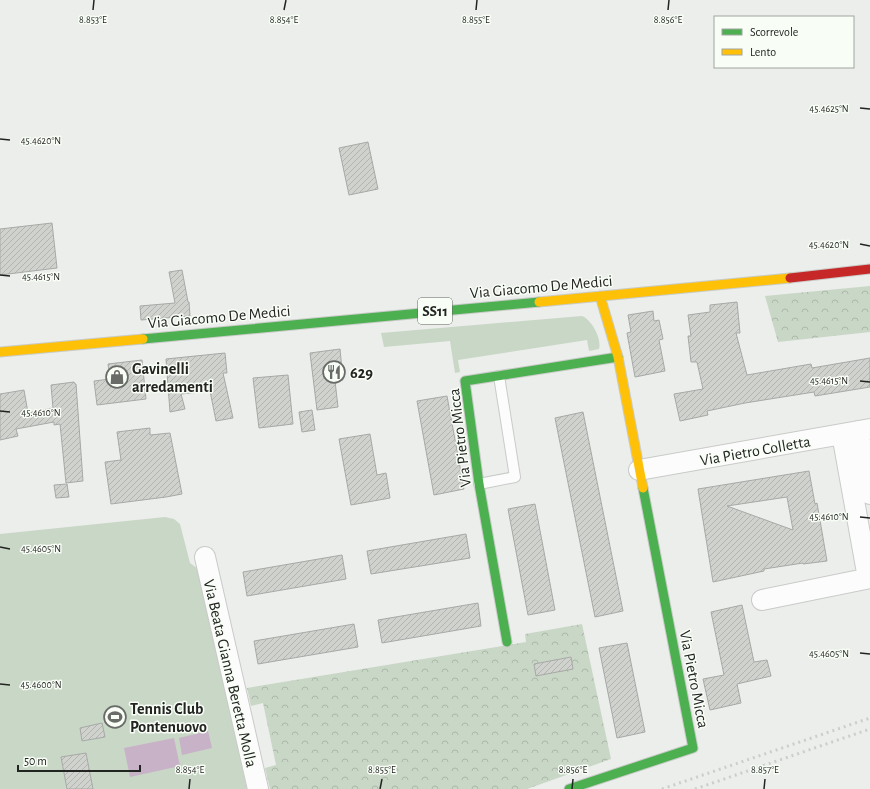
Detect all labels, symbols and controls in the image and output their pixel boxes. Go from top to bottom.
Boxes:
text: 8.853°E [79,15,107,25]
text: 8.854°E [270,15,298,25]
text: 8.855°E [462,15,490,25]
text: 8.856°E [654,15,682,25]
legend [714,16,854,68]
text: Scorrevole [750,26,798,38]
text: Lento [750,46,776,58]
text: 45.4625°N [809,104,849,114]
text: 45.4620°N [21,136,61,146]
text: 45.4620°N [809,240,849,250]
text: 45.4615°N [22,272,60,282]
street label: Via Giacomo De Medici [469,273,613,301]
road number: SS11 [418,298,452,324]
street label: Via Giacomo De Medici [147,303,291,331]
restaurant icon: 629 [321,359,347,385]
place label: Gavinelli arredamenti [132,361,213,395]
shop icon: Gavinelli arredamenti [104,364,130,390]
place label: 629 [350,365,373,381]
text: 45.4615°N [810,376,848,386]
street label: Via Pietro Micca [446,388,474,488]
text: 45.4610°N [21,408,61,418]
street label: Via Pietro Colletta [699,433,812,469]
text: 45.4610°N [809,512,849,522]
text: 45.4605°N [21,544,61,554]
street label: Via Beata Gianna Beretta Molla [201,578,259,769]
street label: Via Pietro Micca [677,629,711,729]
text: 45.4605°N [809,649,849,659]
text: 45.4600°N [20,680,62,690]
place label: Tennis Club Pontenuovo [130,701,207,735]
sports icon: Tennis Club Pontenuovo [102,704,128,730]
scale bar [18,747,140,773]
text: 50 m [24,755,47,767]
text: 8.854°E [176,765,204,775]
text: 8.855°E [368,765,396,775]
text: 8.856°E [559,765,587,775]
text: 8.857°E [751,765,779,775]

